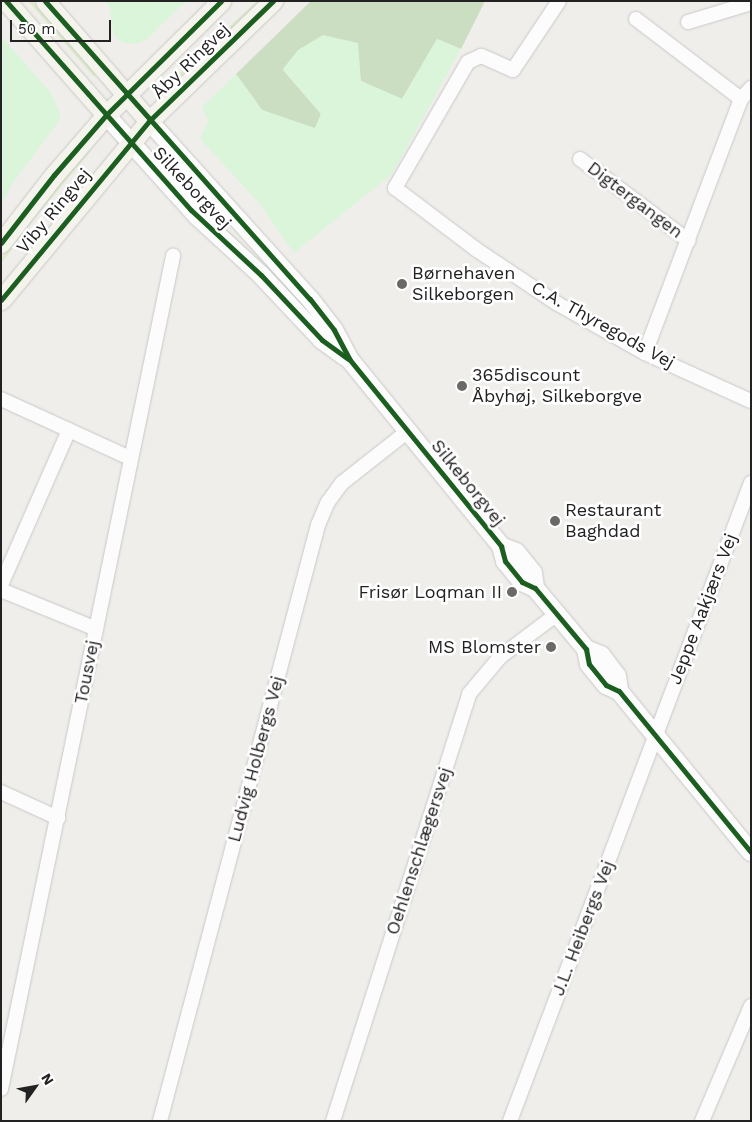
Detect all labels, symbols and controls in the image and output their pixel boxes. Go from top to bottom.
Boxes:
scale bar [12,10,114,42]
street label: Åby Ringvej [147,18,235,104]
text: 50 m [18,20,55,38]
street label: Silkeborgvej [148,142,236,234]
street label: Digtergangen [583,157,687,243]
street label: Viby Ringvej [12,164,96,258]
place label: Børnehaven Silkeborgen [412,263,515,306]
street label: C.A. Thyregods Vej [527,276,679,374]
marker: Børnehaven Silkeborgen [396,278,408,290]
place label: 365discount Åbyhøj, Silkeborgve [472,365,642,408]
marker: 365discount Åbyhøj, Silkeborgve [456,380,468,392]
street label: Silkeborgvej [427,435,509,531]
place label: Restaurant Baghdad [565,500,661,542]
marker: Restaurant Baghdad [549,515,561,527]
street label: Jeppe Aakjærs Vej [664,530,742,688]
place label: Frisør Loqman II [358,581,502,603]
marker: Frisør Loqman II [506,586,518,598]
place label: MS Blomster [428,636,541,658]
street label: Tousvej [70,638,104,706]
marker: MS Blomster [545,641,557,653]
street label: Ludvig Holbergs Vej [223,673,289,845]
street label: Oehlenschlægersvej [382,764,456,938]
street label: J.L. Heibergs Vej [547,857,619,999]
north arrow [10,1062,60,1112]
text: N [38,1070,57,1088]

